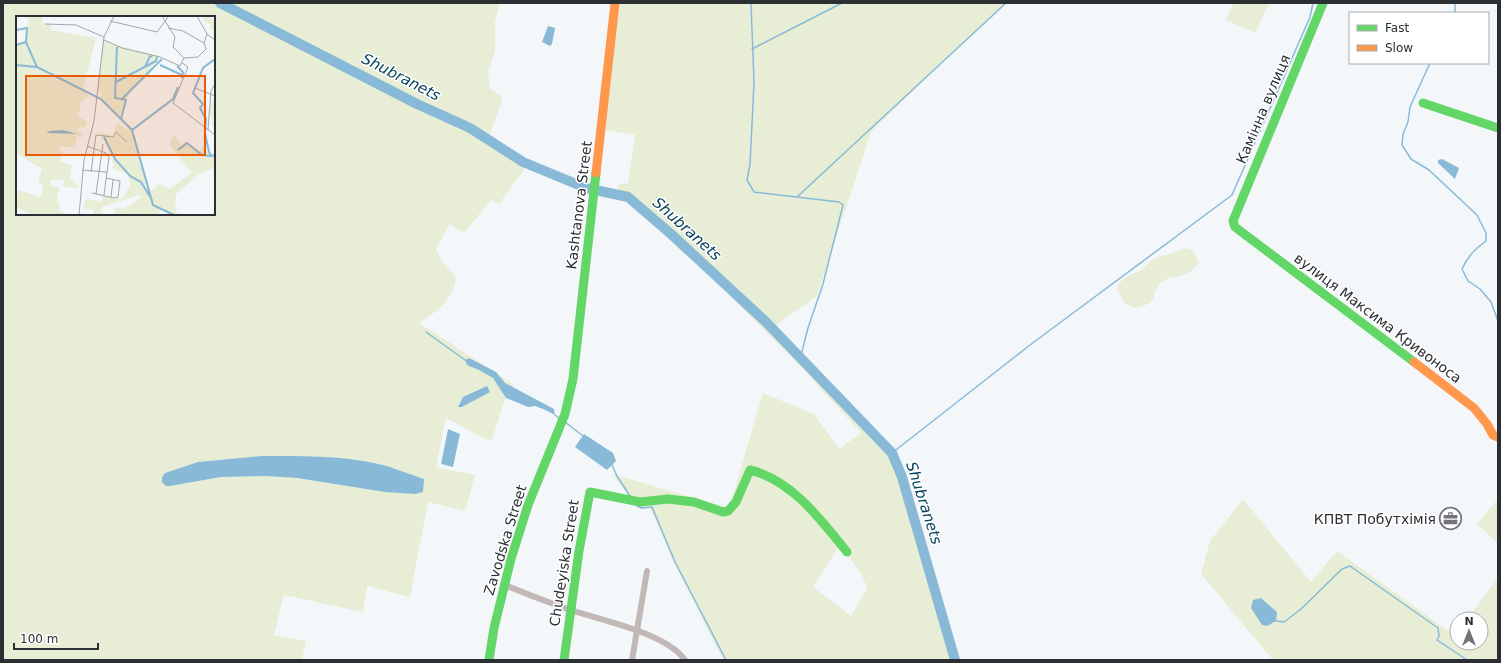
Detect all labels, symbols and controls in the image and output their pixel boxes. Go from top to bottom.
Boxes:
legend [1349,12,1489,64]
inset map [16,16,215,215]
text: Fast [1385,21,1409,35]
text: Slow [1385,41,1413,55]
water label: Shubranets [359,49,443,105]
street label: Камінна вулиця [1233,52,1293,166]
street label: Kashtanova Street [563,139,595,270]
water label: Shubranets [649,194,725,265]
street label: вулиця Максима Кривоноса [1291,250,1465,386]
water label: Shubranets [902,459,946,547]
street label: Zavodska Street [481,482,530,597]
street label: Chudeyiska Street [546,498,582,627]
office icon: КПВТ Побутхімія [1438,506,1464,532]
place label: КПВТ Побутхімія [1314,511,1436,527]
north arrow [1449,611,1489,651]
text: N [1464,615,1474,628]
scale bar [14,625,98,651]
text: 100 m [20,632,58,646]

